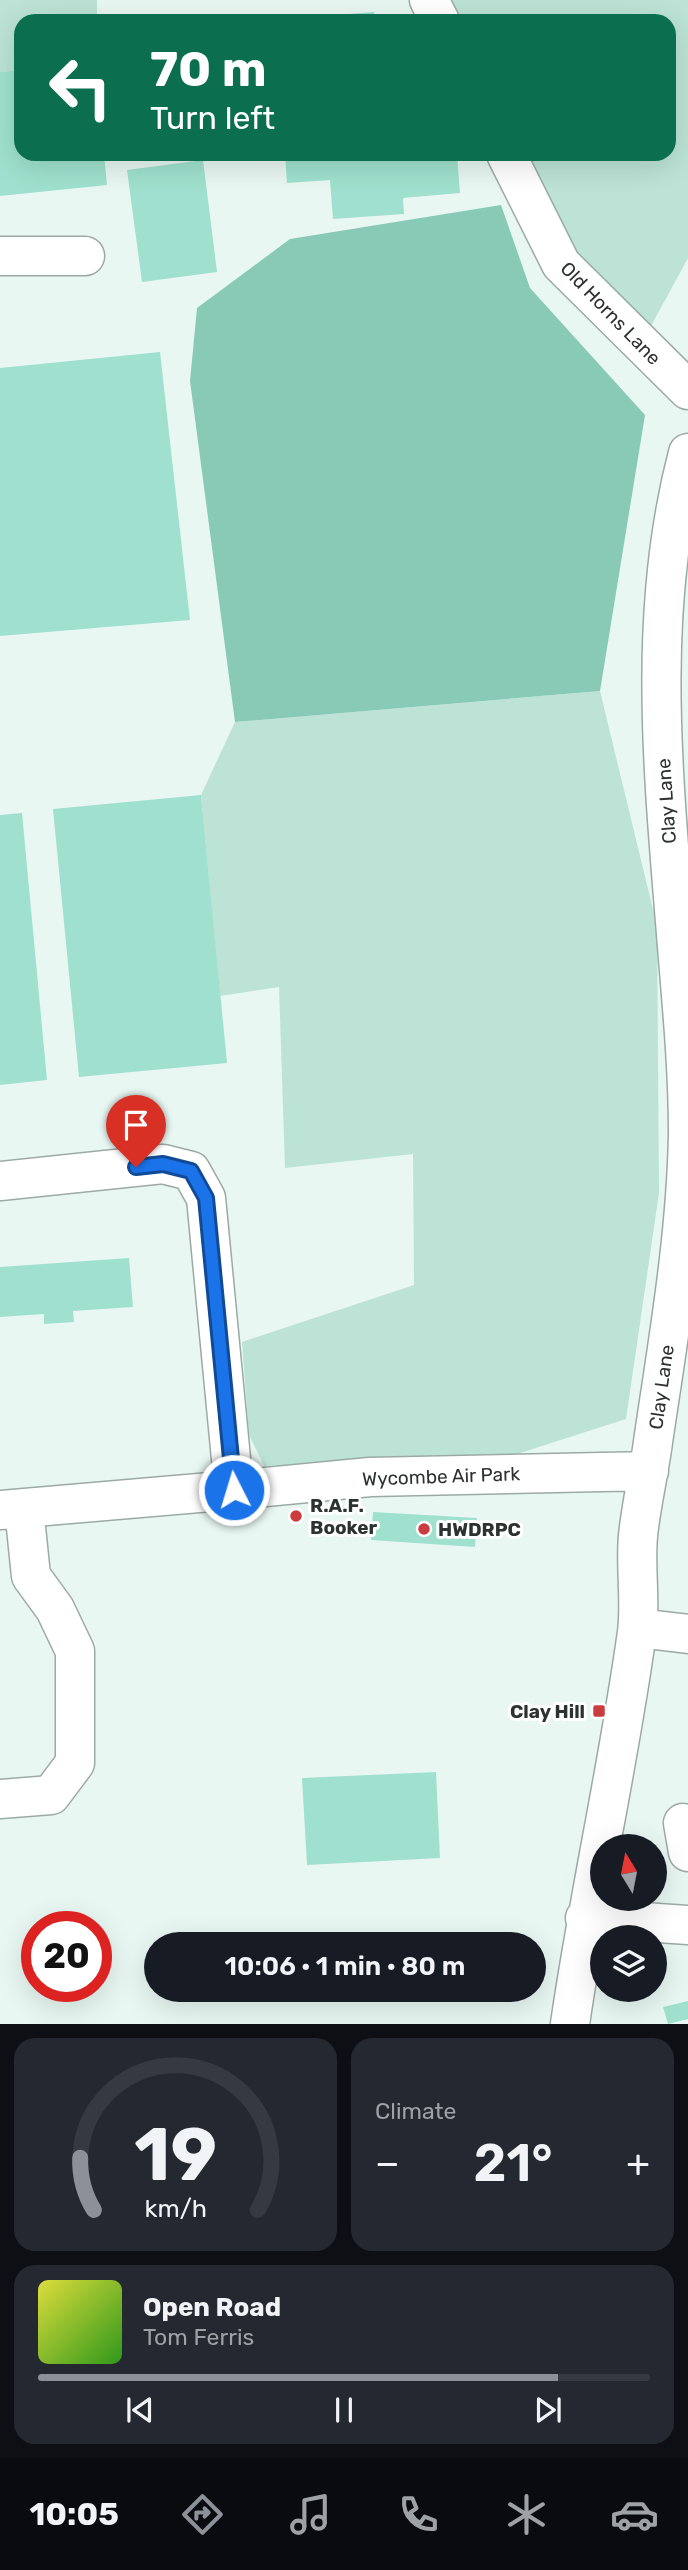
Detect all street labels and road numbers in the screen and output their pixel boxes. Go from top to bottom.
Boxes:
street label: Old Horns Lane [556,257,666,370]
street label: Clay Lane [652,758,681,844]
street label: Clay Lane [644,1343,679,1431]
street label: Wycombe Air Park [362,1462,521,1491]

